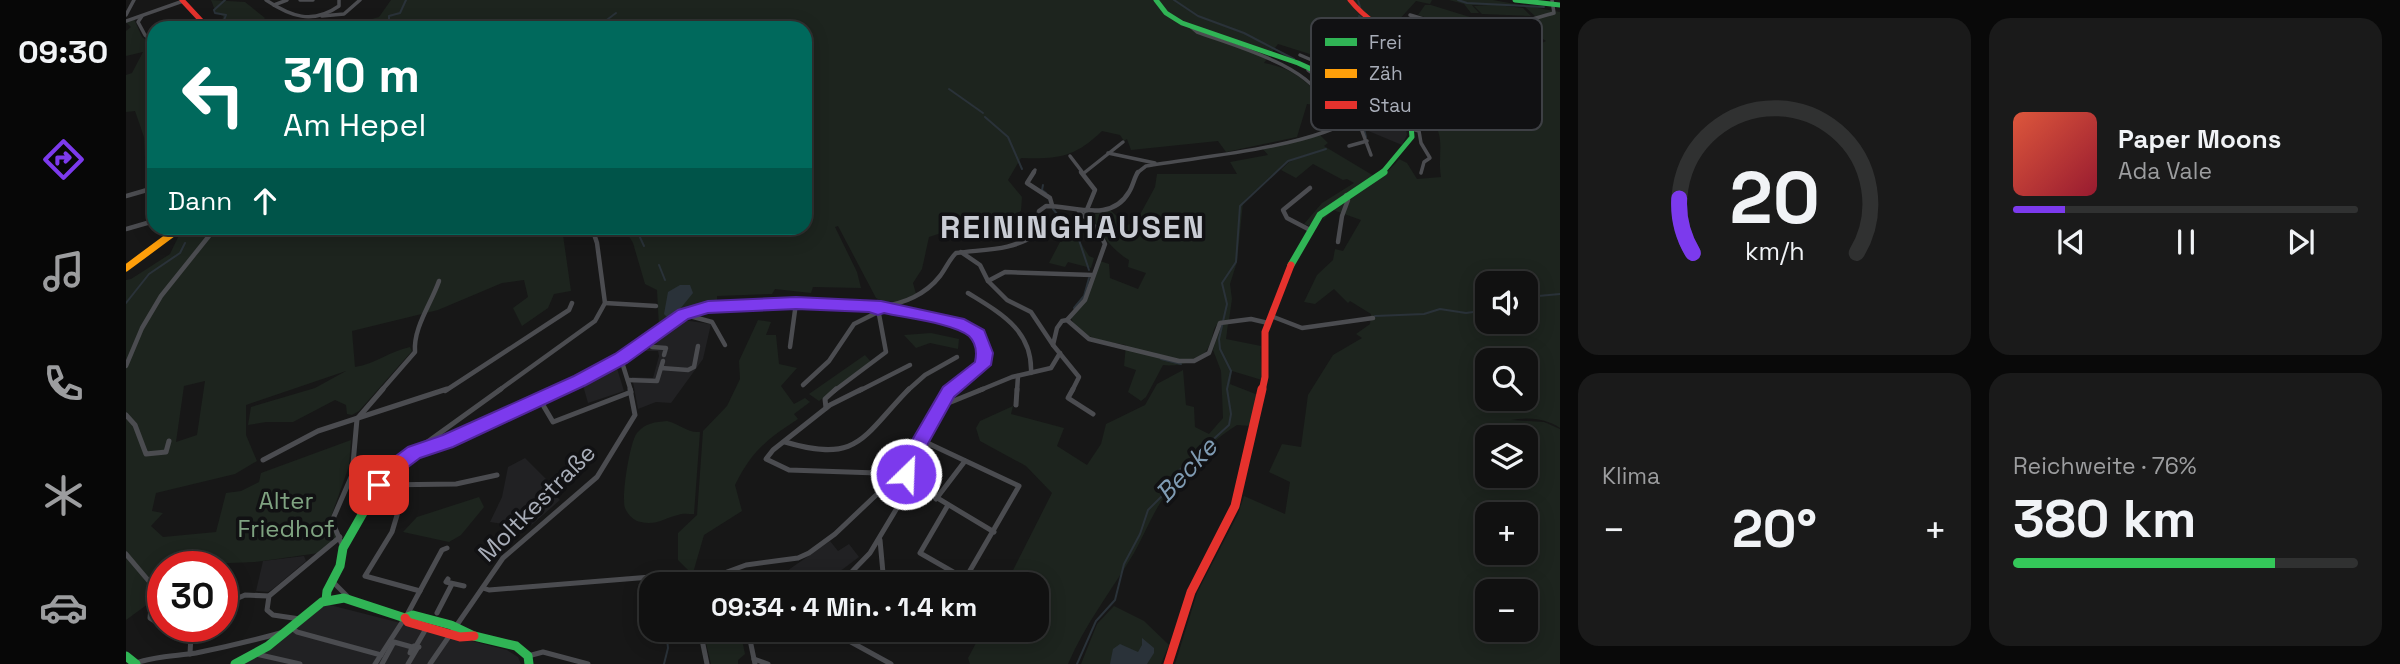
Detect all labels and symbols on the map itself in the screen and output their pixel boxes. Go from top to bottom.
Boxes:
legend [1311,18,1542,130]
text: Frei [1369,30,1402,55]
text: Zäh [1369,61,1403,86]
text: Stau [1369,93,1412,118]
district label: REININGHAUSEN [940,207,1206,247]
water label: Becke [1147,429,1226,510]
street label: Moltkestraße [471,437,602,568]
position arrow [869,437,943,511]
pin [349,455,409,515]
park label: Alter Friedhof [237,485,335,544]
speed limit sign: 30 [147,551,238,642]

